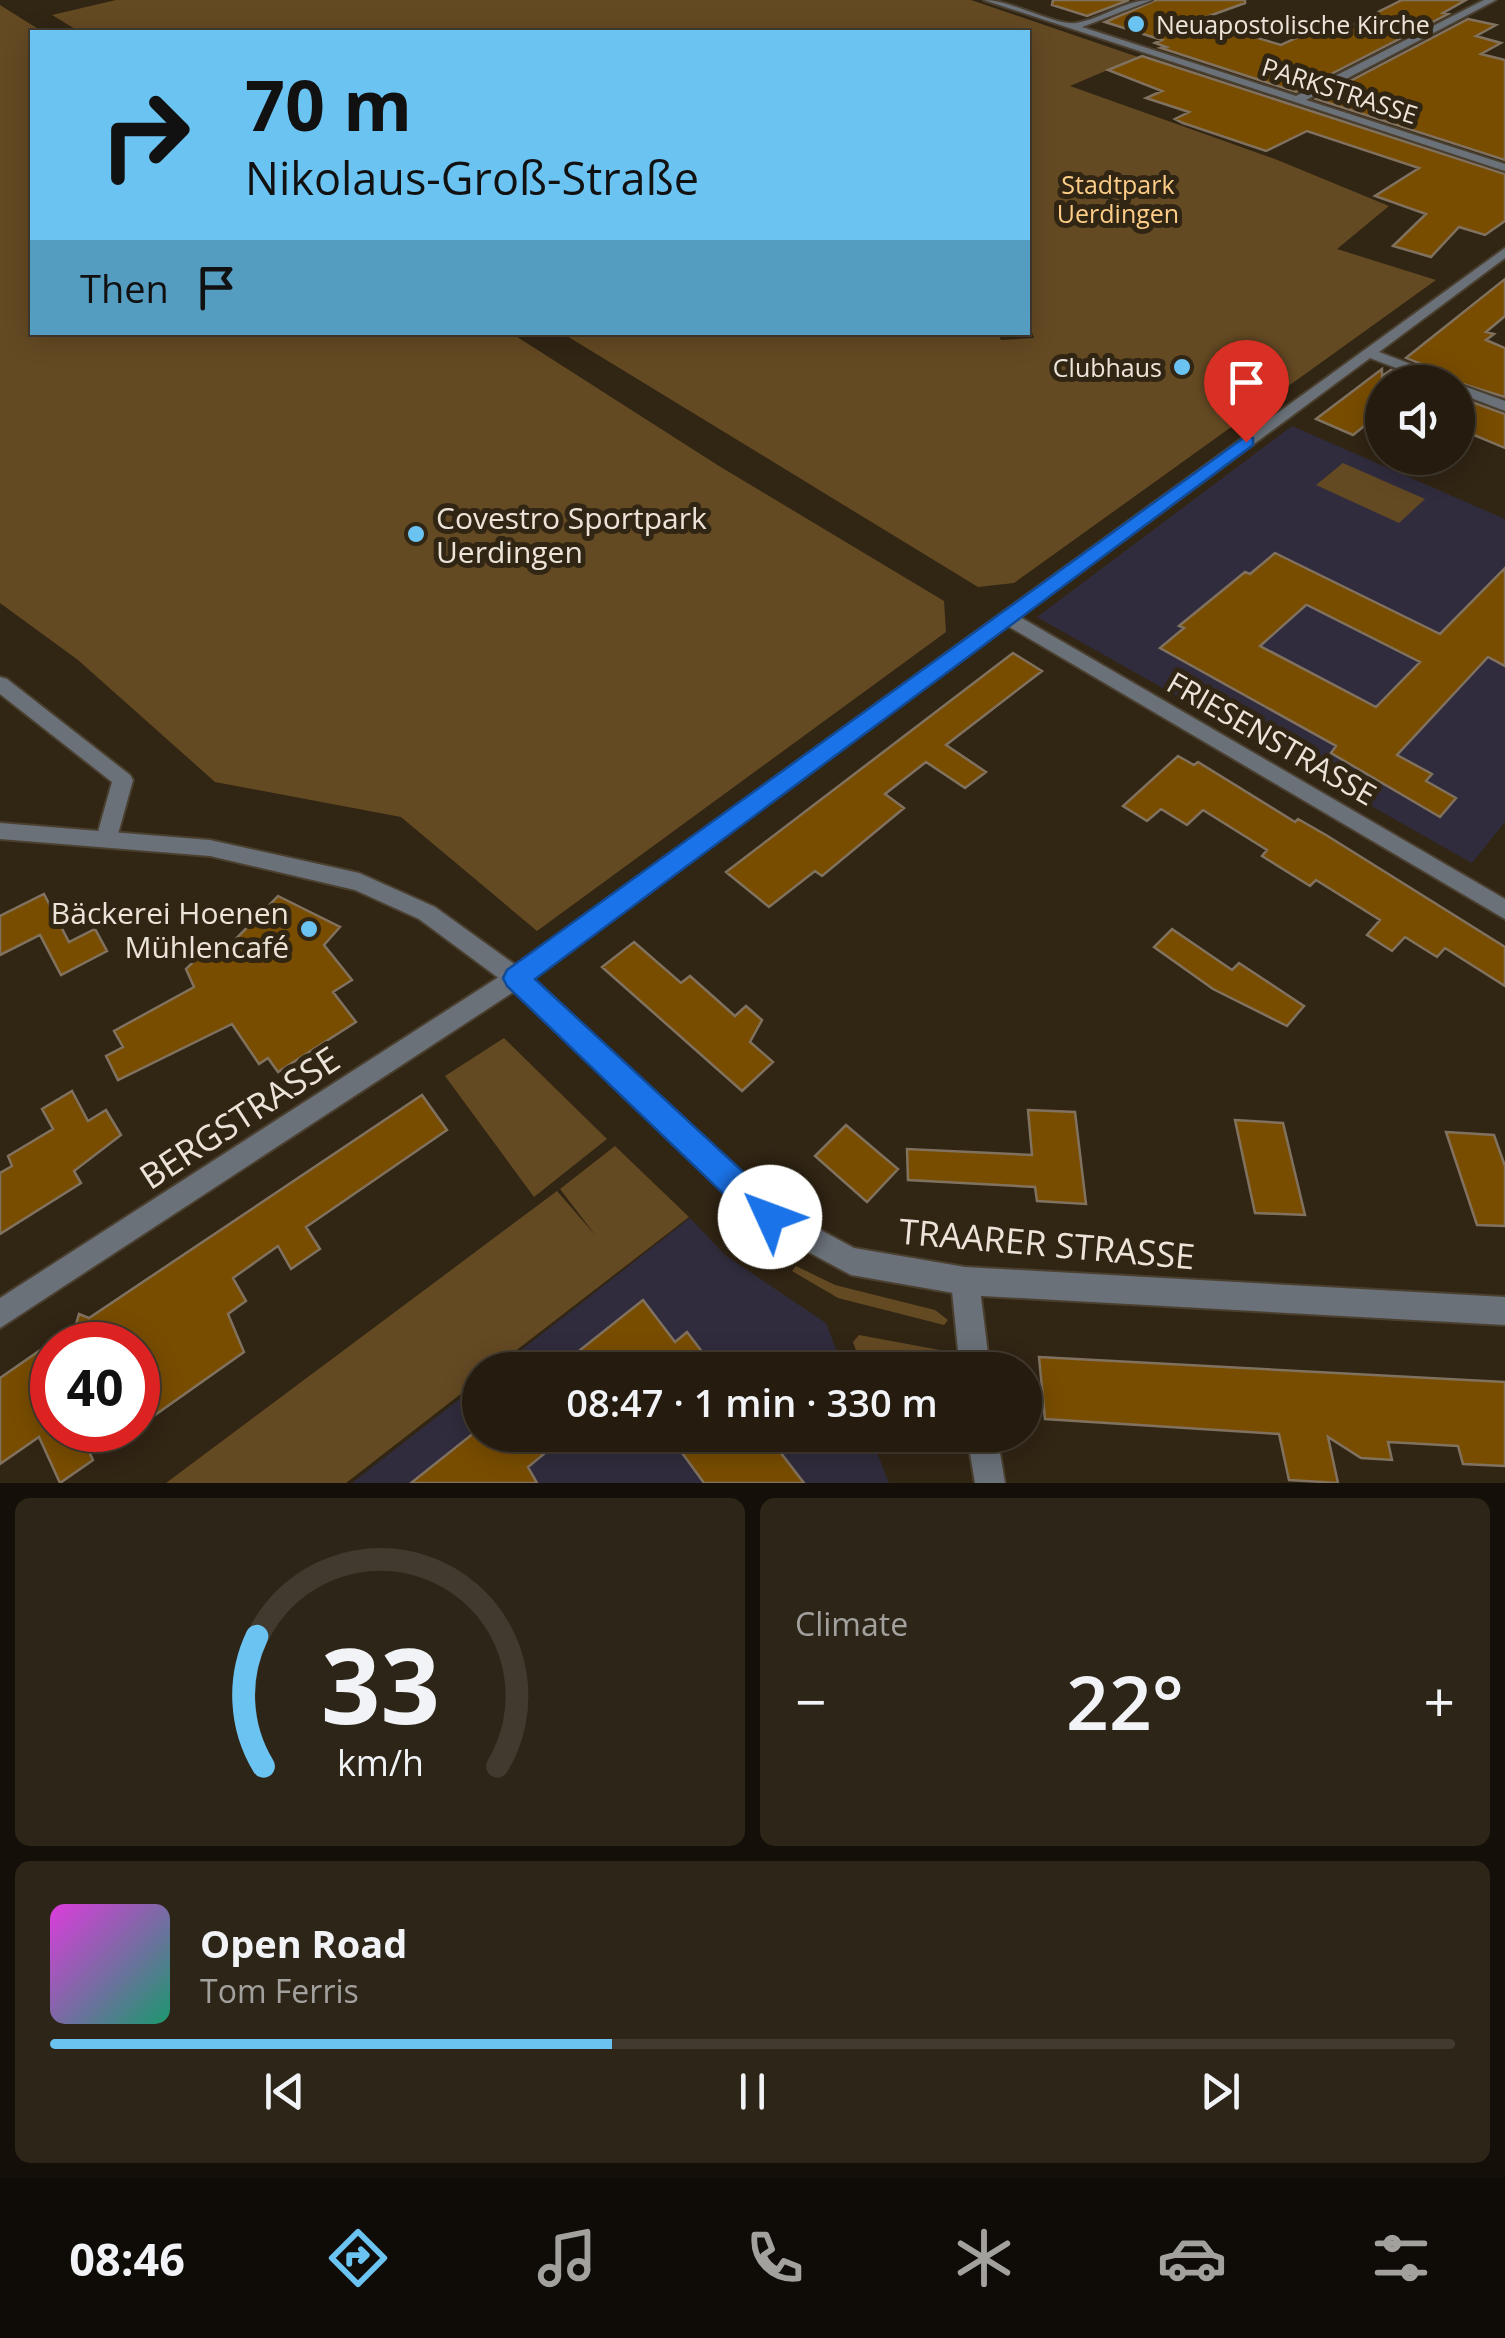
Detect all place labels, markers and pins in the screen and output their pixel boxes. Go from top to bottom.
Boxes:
place label: Neuapostolische Kirche [1156,7,1430,41]
marker: Neuapostolische Kirche [1125,13,1147,35]
pin [1204,340,1289,443]
place label: Clubhaus [1053,350,1162,384]
marker: Clubhaus [1171,356,1193,378]
place label: Covestro Sportpark Uerdingen [436,497,707,572]
marker: Covestro Sportpark Uerdingen [405,523,427,545]
place label: Bäckerei Hoenen Mühlencafé [51,892,289,967]
marker: Bäckerei Hoenen Mühlencafé [298,918,320,940]

